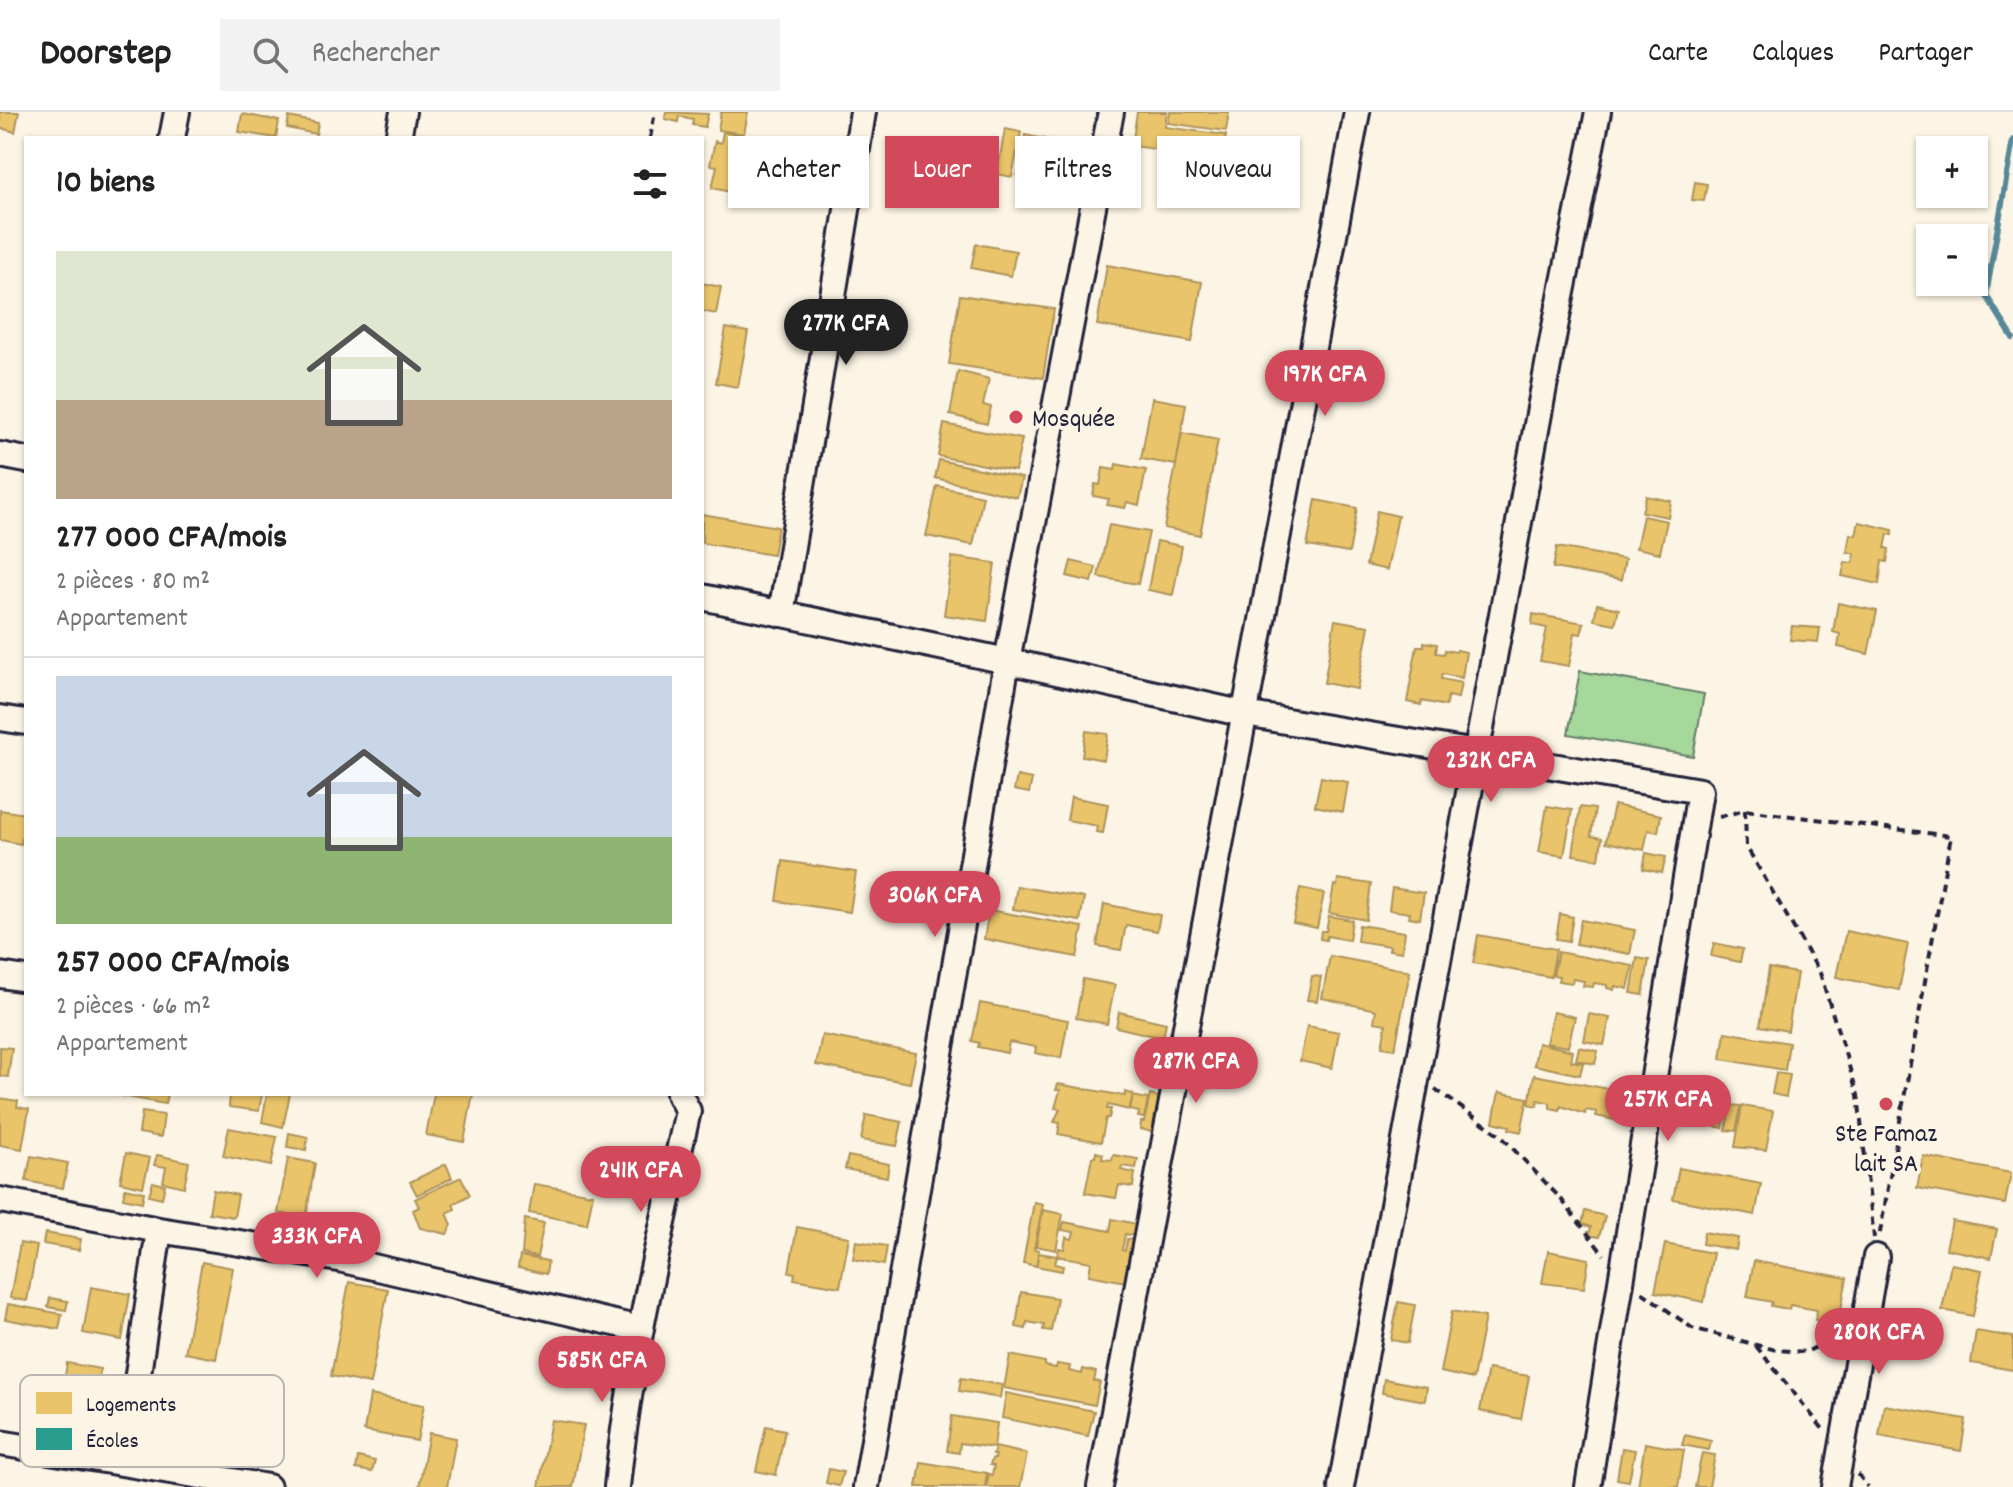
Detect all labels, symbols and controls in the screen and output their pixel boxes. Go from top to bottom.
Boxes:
search box [220,19,780,91]
text: Doorstep [40,28,172,83]
icon: search [248,33,292,77]
text: Rechercher [312,34,440,77]
text: Carte [1648,35,1708,75]
text: Calques [1752,35,1834,75]
text: Partager [1878,35,1973,75]
chip: Acheter [728,136,869,208]
chip: Louer [885,136,999,208]
chip: Filtres [1015,136,1141,208]
chip: Nouveau [1157,136,1300,208]
map controls [1916,136,1988,296]
button: + [1916,136,1988,208]
text: 10 biens [56,160,156,209]
icon: filters [628,162,672,206]
button: − [1916,224,1988,296]
pin: 277K CFA [763,299,929,367]
icon: home [292,303,436,447]
text: 277K CFA [802,306,890,343]
pin: 197K CFA [1242,350,1408,418]
text: 197K CFA [1283,357,1367,394]
place label: Mosquée [1032,402,1115,439]
marker: Mosquée [1007,408,1025,426]
text: 277 000 CFA/mois [56,515,287,564]
text: 2 pièces · 80 m² [56,564,210,601]
text: Appartement [56,601,188,638]
icon: home [292,728,436,872]
pin: 232K CFA [1408,736,1574,804]
text: 232K CFA [1446,743,1536,780]
pin: 306K CFA [852,871,1018,939]
text: 306K CFA [887,878,983,915]
text: 257 000 CFA/mois [56,940,290,989]
text: 2 pièces · 66 m² [56,989,211,1026]
text: Appartement [56,1026,188,1063]
pin: 287K CFA [1113,1037,1279,1105]
text: 287K CFA [1152,1044,1240,1081]
pin: 257K CFA [1585,1075,1751,1143]
text: 257K CFA [1623,1082,1713,1119]
marker: Ste Famaz lait SA [1877,1095,1895,1113]
place label: Ste Famaz lait SA [1835,1117,1937,1184]
pin: 241K CFA [558,1146,724,1214]
text: 241K CFA [599,1153,683,1190]
pin: 333K CFA [234,1212,400,1280]
text: 333K CFA [271,1219,363,1256]
pin: 280K CFA [1796,1308,1962,1376]
text: 280K CFA [1833,1315,1925,1352]
pin: 585K CFA [519,1336,685,1404]
text: 585K CFA [556,1343,648,1380]
legend [20,1375,284,1467]
text: Logements [86,1391,176,1422]
text: Écoles [86,1427,139,1458]

